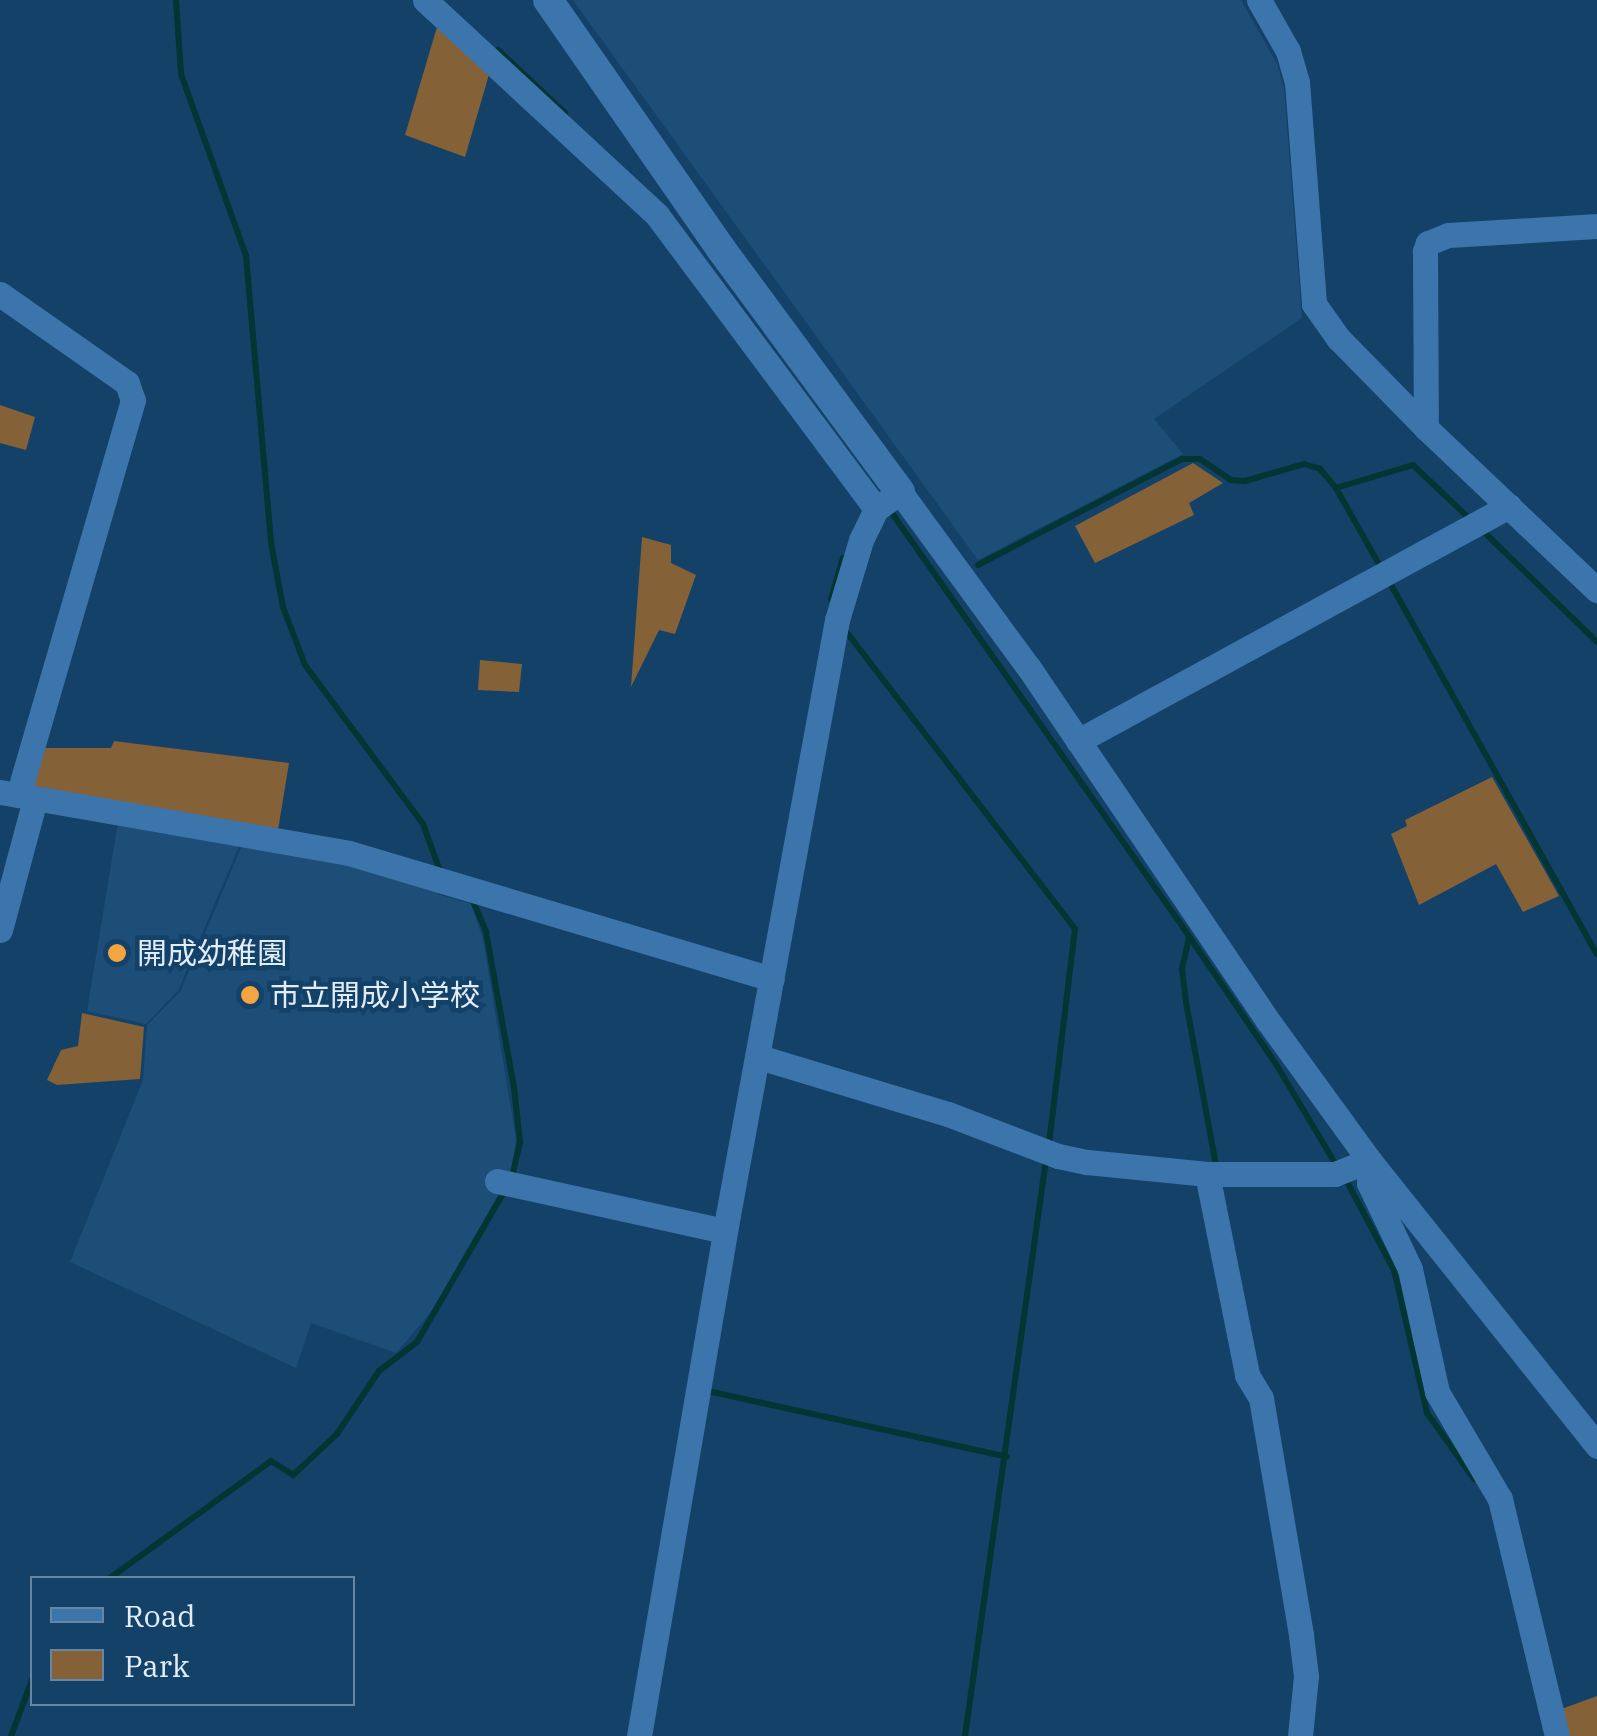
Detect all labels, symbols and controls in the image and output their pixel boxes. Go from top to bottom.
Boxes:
place label: 開成幼稚園 [137,935,287,971]
marker: 開成幼稚園 [106,942,128,964]
place label: 市立開成小学校 [270,977,480,1013]
marker: 市立開成小学校 [239,984,261,1006]
legend [30,1576,355,1706]
text: Road [124,1596,196,1635]
text: Park [124,1646,190,1685]

